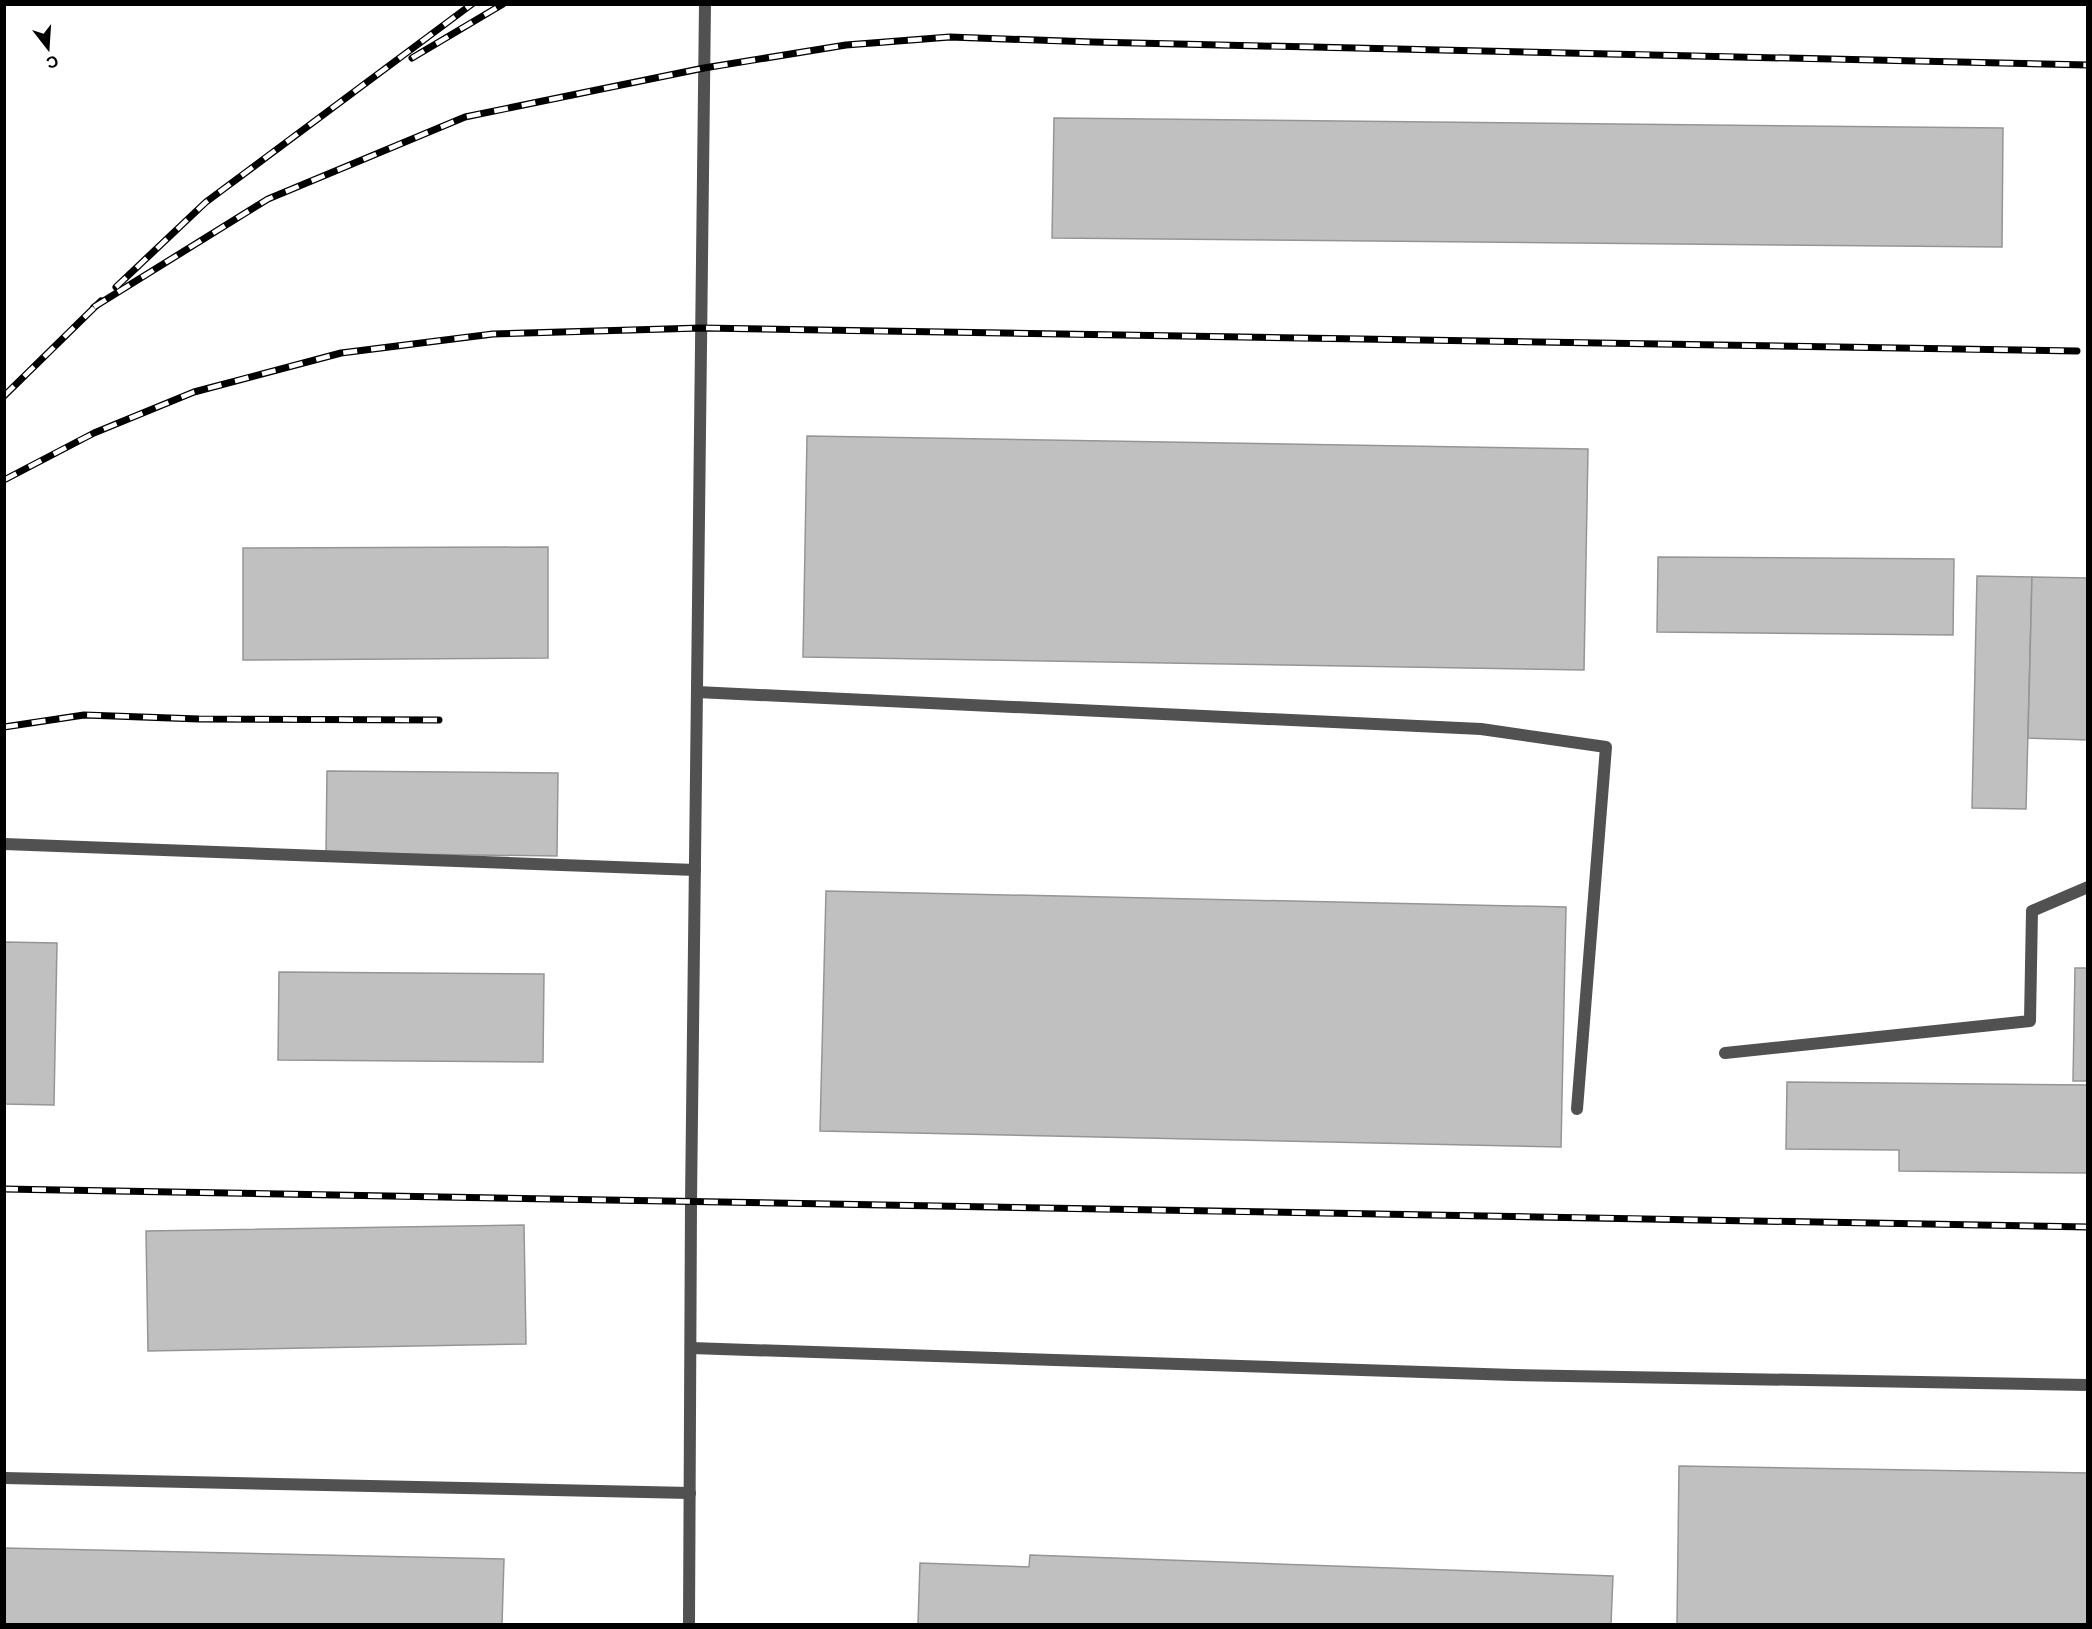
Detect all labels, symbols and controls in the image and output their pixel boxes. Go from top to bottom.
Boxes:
north arrow [18,18,78,78]
text: С [44,52,61,74]

